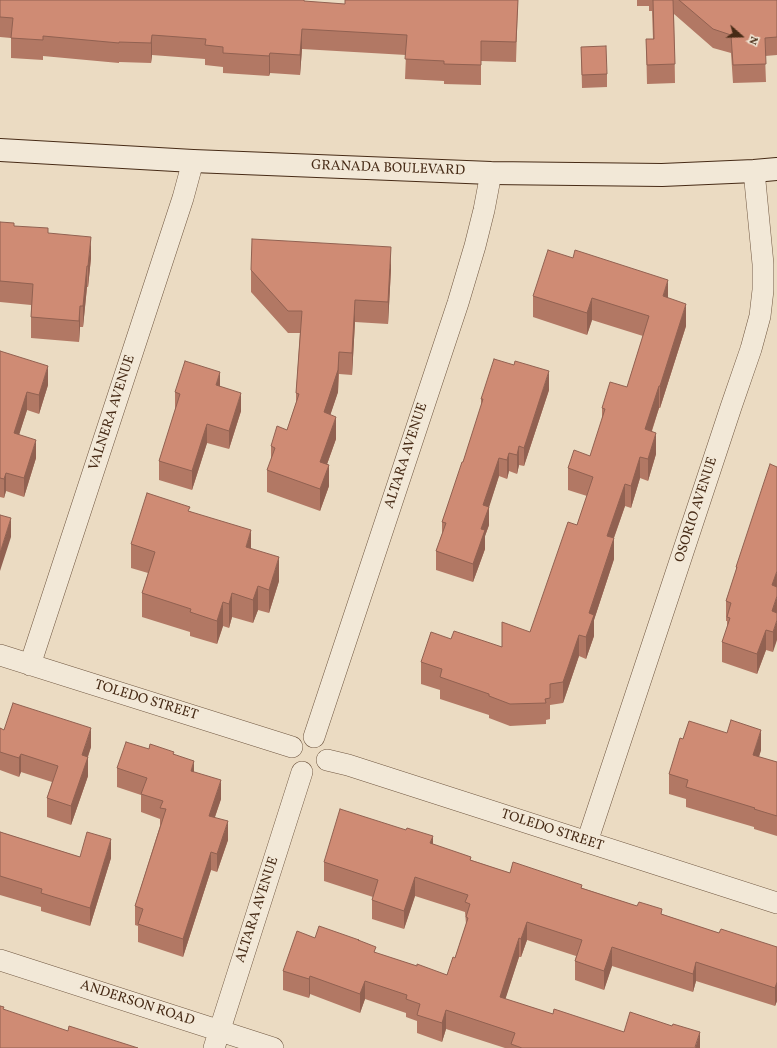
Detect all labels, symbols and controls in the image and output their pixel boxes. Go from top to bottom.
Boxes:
north arrow [721,16,761,56]
text: N [744,34,761,47]
street label: GRANADA BOULEVARD [311,158,465,180]
street label: VALNERA AVENUE [86,353,140,473]
street label: ALTARA AVENUE [382,401,432,511]
street label: OSORIO AVENUE [672,455,722,565]
street label: TOLEDO STREET [92,677,200,725]
street label: TOLEDO STREET [498,806,606,856]
street label: ALTARA AVENUE [233,855,283,965]
street label: ANDERSON ROAD [78,978,196,1030]

